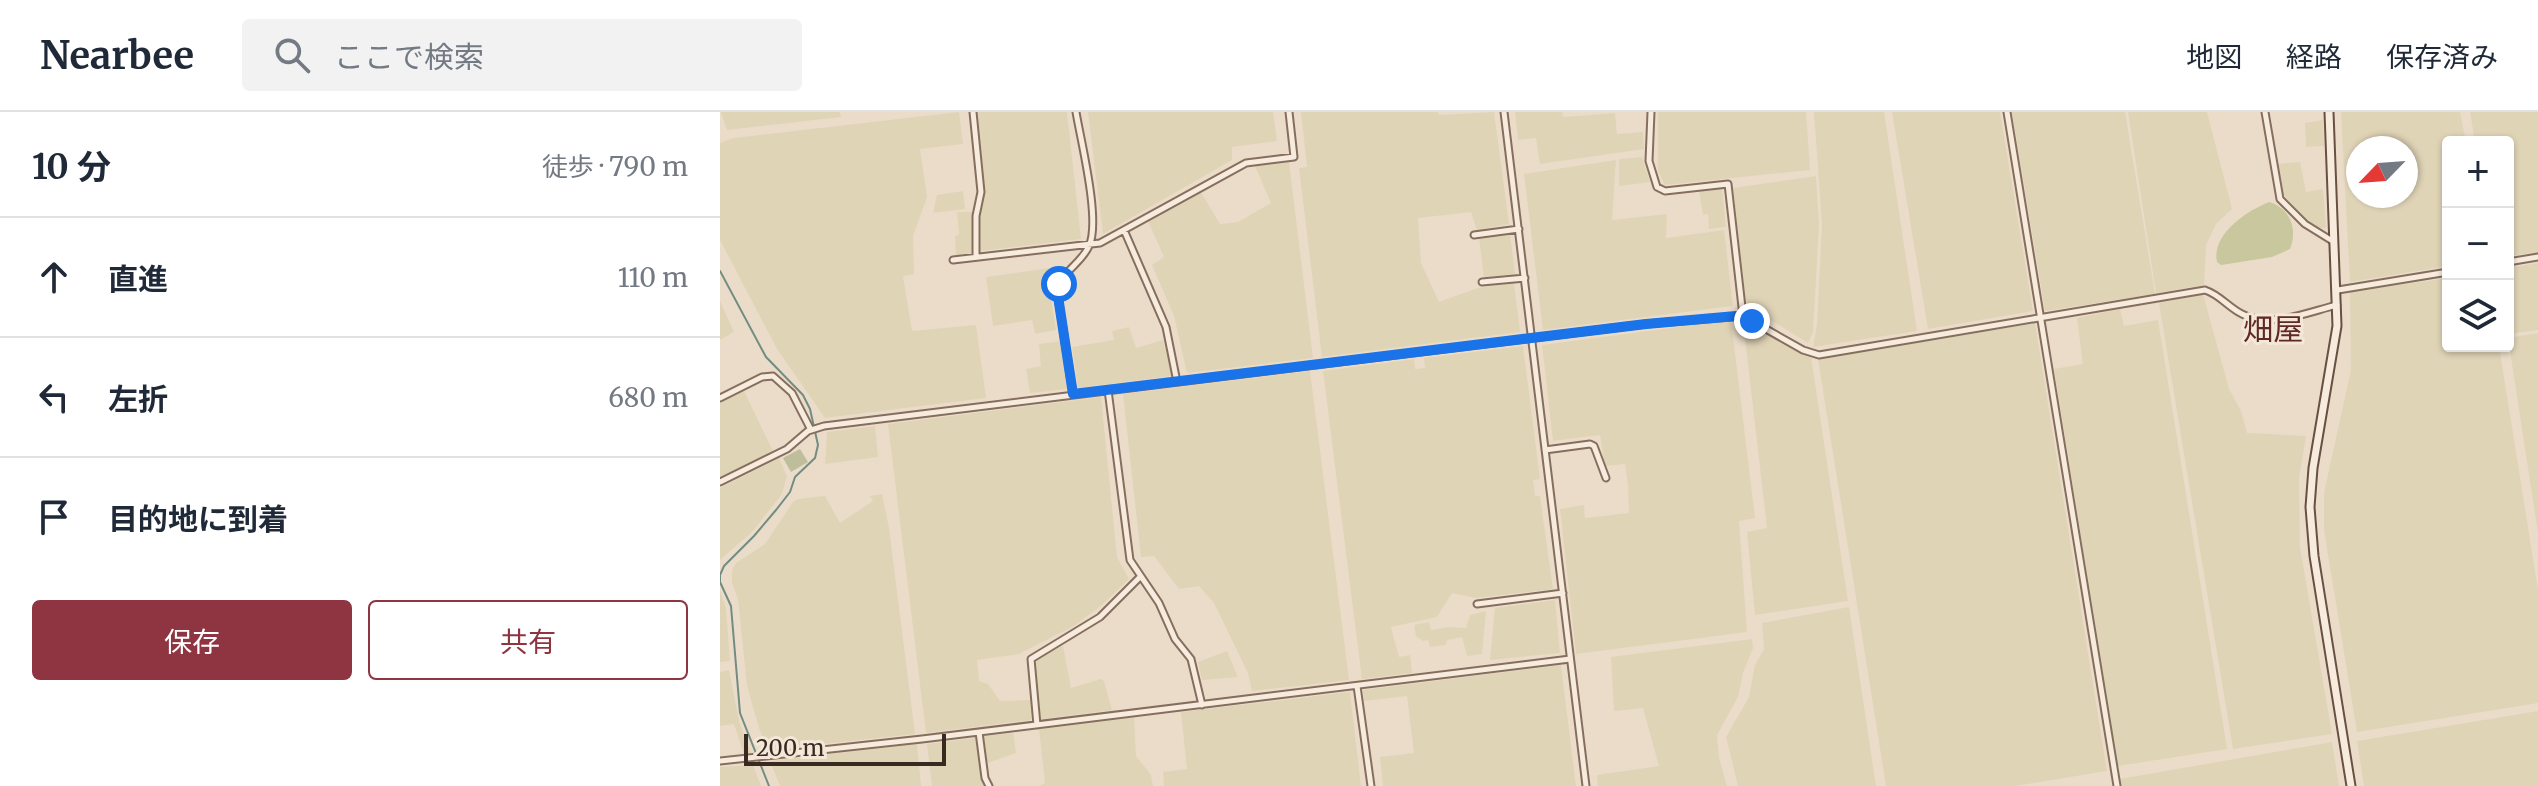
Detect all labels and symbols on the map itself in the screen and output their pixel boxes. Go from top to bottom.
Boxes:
north arrow [2346,136,2418,208]
route start [1041,266,1077,302]
route end [1734,303,1770,339]
district label: 畑屋 [2243,310,2303,348]
scale bar [744,730,946,766]

